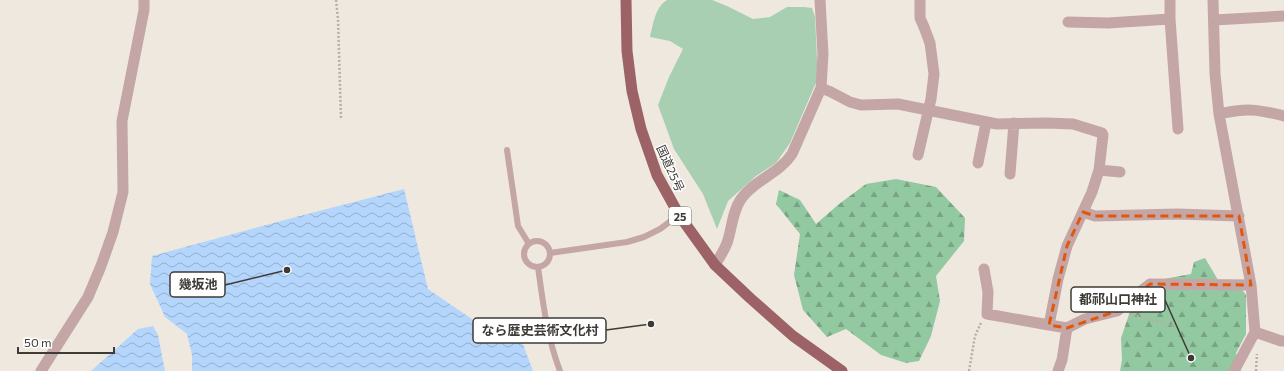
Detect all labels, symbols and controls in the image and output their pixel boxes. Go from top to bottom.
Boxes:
street label: 国道25号 [655,143,687,193]
road number: 25 [669,207,691,225]
callout: 幾坂池 [170,272,225,297]
text: 幾坂池 [178,276,218,292]
callout: 都祁山口神社 [1071,287,1165,312]
text: 都祁山口神社 [1079,291,1157,307]
callout: なら歴史芸術文化村 [473,318,606,343]
text: なら歴史芸術文化村 [481,322,599,338]
scale bar [18,329,114,355]
text: 50 m [24,335,52,349]

